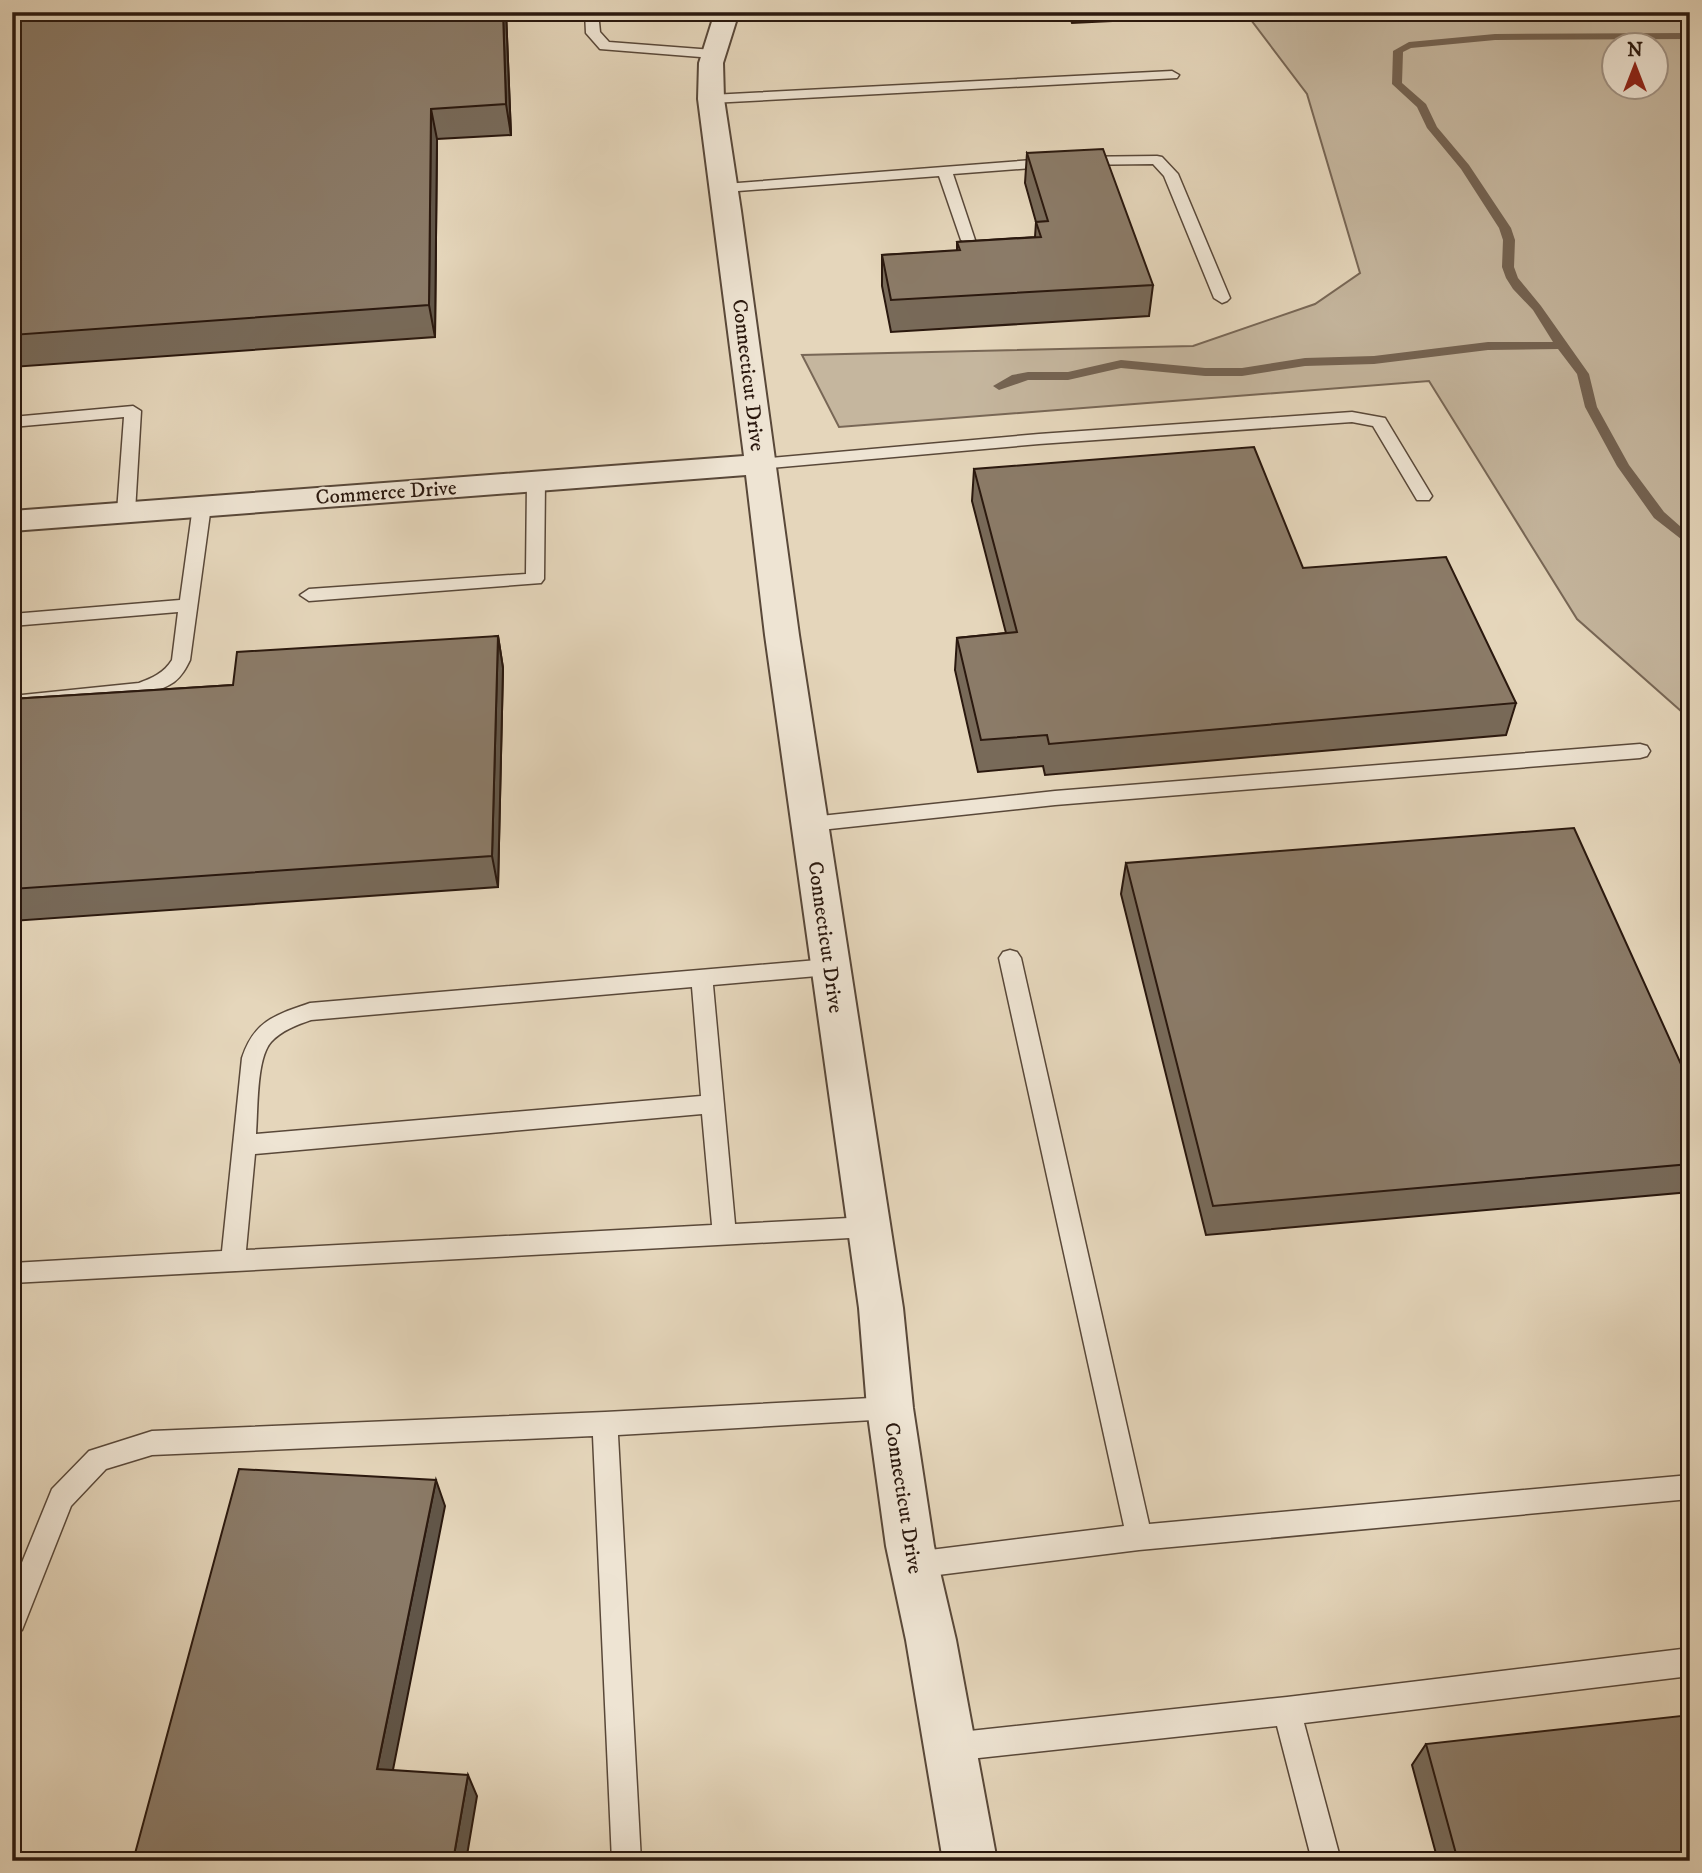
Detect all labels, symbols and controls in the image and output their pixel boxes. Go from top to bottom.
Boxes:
north arrow [1600,32,1670,102]
text: N [1627,39,1643,62]
street label: Connecticut Drive [726,298,770,453]
street label: Commerce Drive [315,475,458,511]
street label: Connecticut Drive [801,860,849,1015]
street label: Connecticut Drive [878,1421,928,1576]

